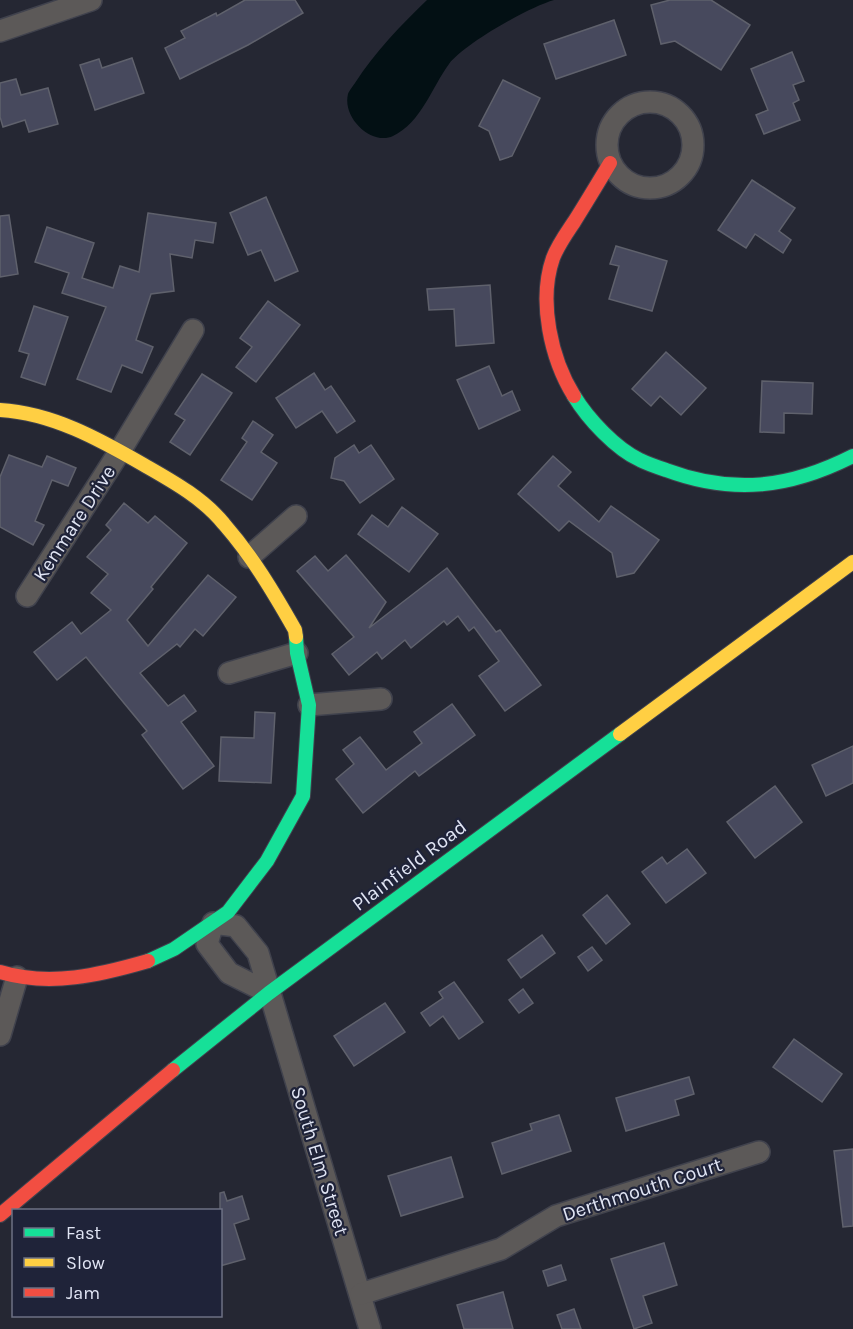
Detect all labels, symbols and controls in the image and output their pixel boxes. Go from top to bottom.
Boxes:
street label: Kenmare Drive [29,461,120,585]
street label: Plainfield Road [348,815,471,916]
street label: South Elm Street [286,1084,353,1239]
street label: Derthmouth Court [559,1153,725,1226]
legend [12,1209,222,1317]
text: Fast [66,1222,101,1244]
text: Slow [66,1252,105,1274]
text: Jam [66,1282,100,1304]

